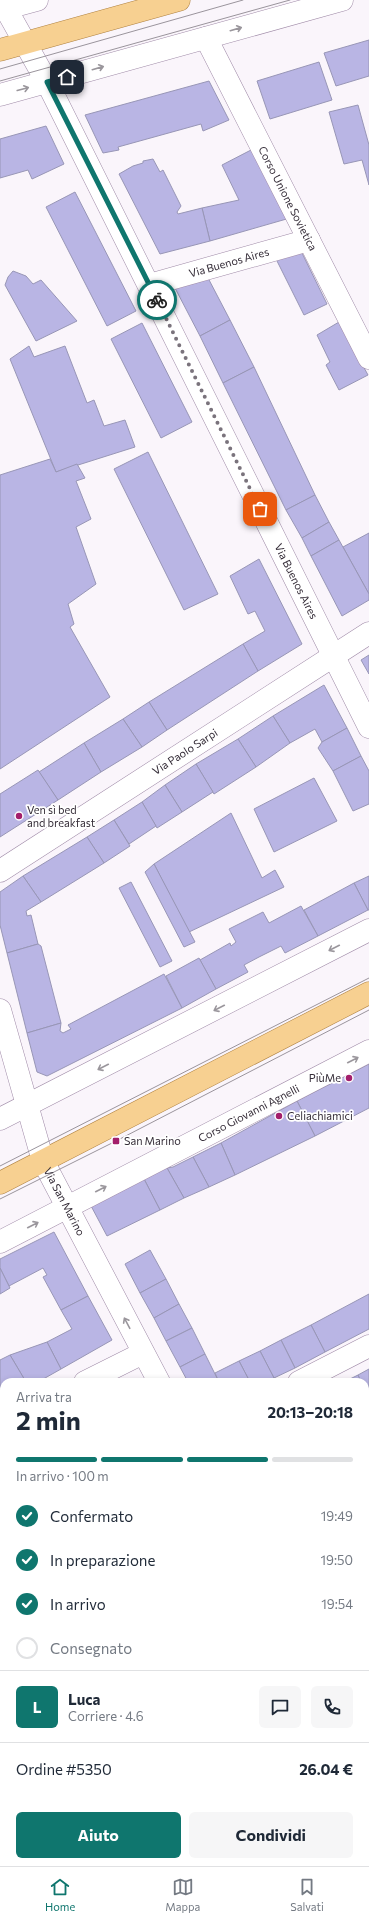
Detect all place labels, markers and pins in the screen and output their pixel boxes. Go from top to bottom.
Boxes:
pin [50,60,84,94]
pin [243,492,277,526]
place label: Ven sì bed and breakfast [27,803,96,829]
marker: Ven sì bed and breakfast [14,811,24,821]
place label: PiùMe [309,1071,341,1084]
marker: PiùMe [344,1073,354,1083]
place label: Celiachiamici [287,1109,353,1122]
marker: Celiachiamici [274,1111,284,1121]
place label: San Marino [124,1134,181,1147]
marker: San Marino [111,1136,121,1146]

